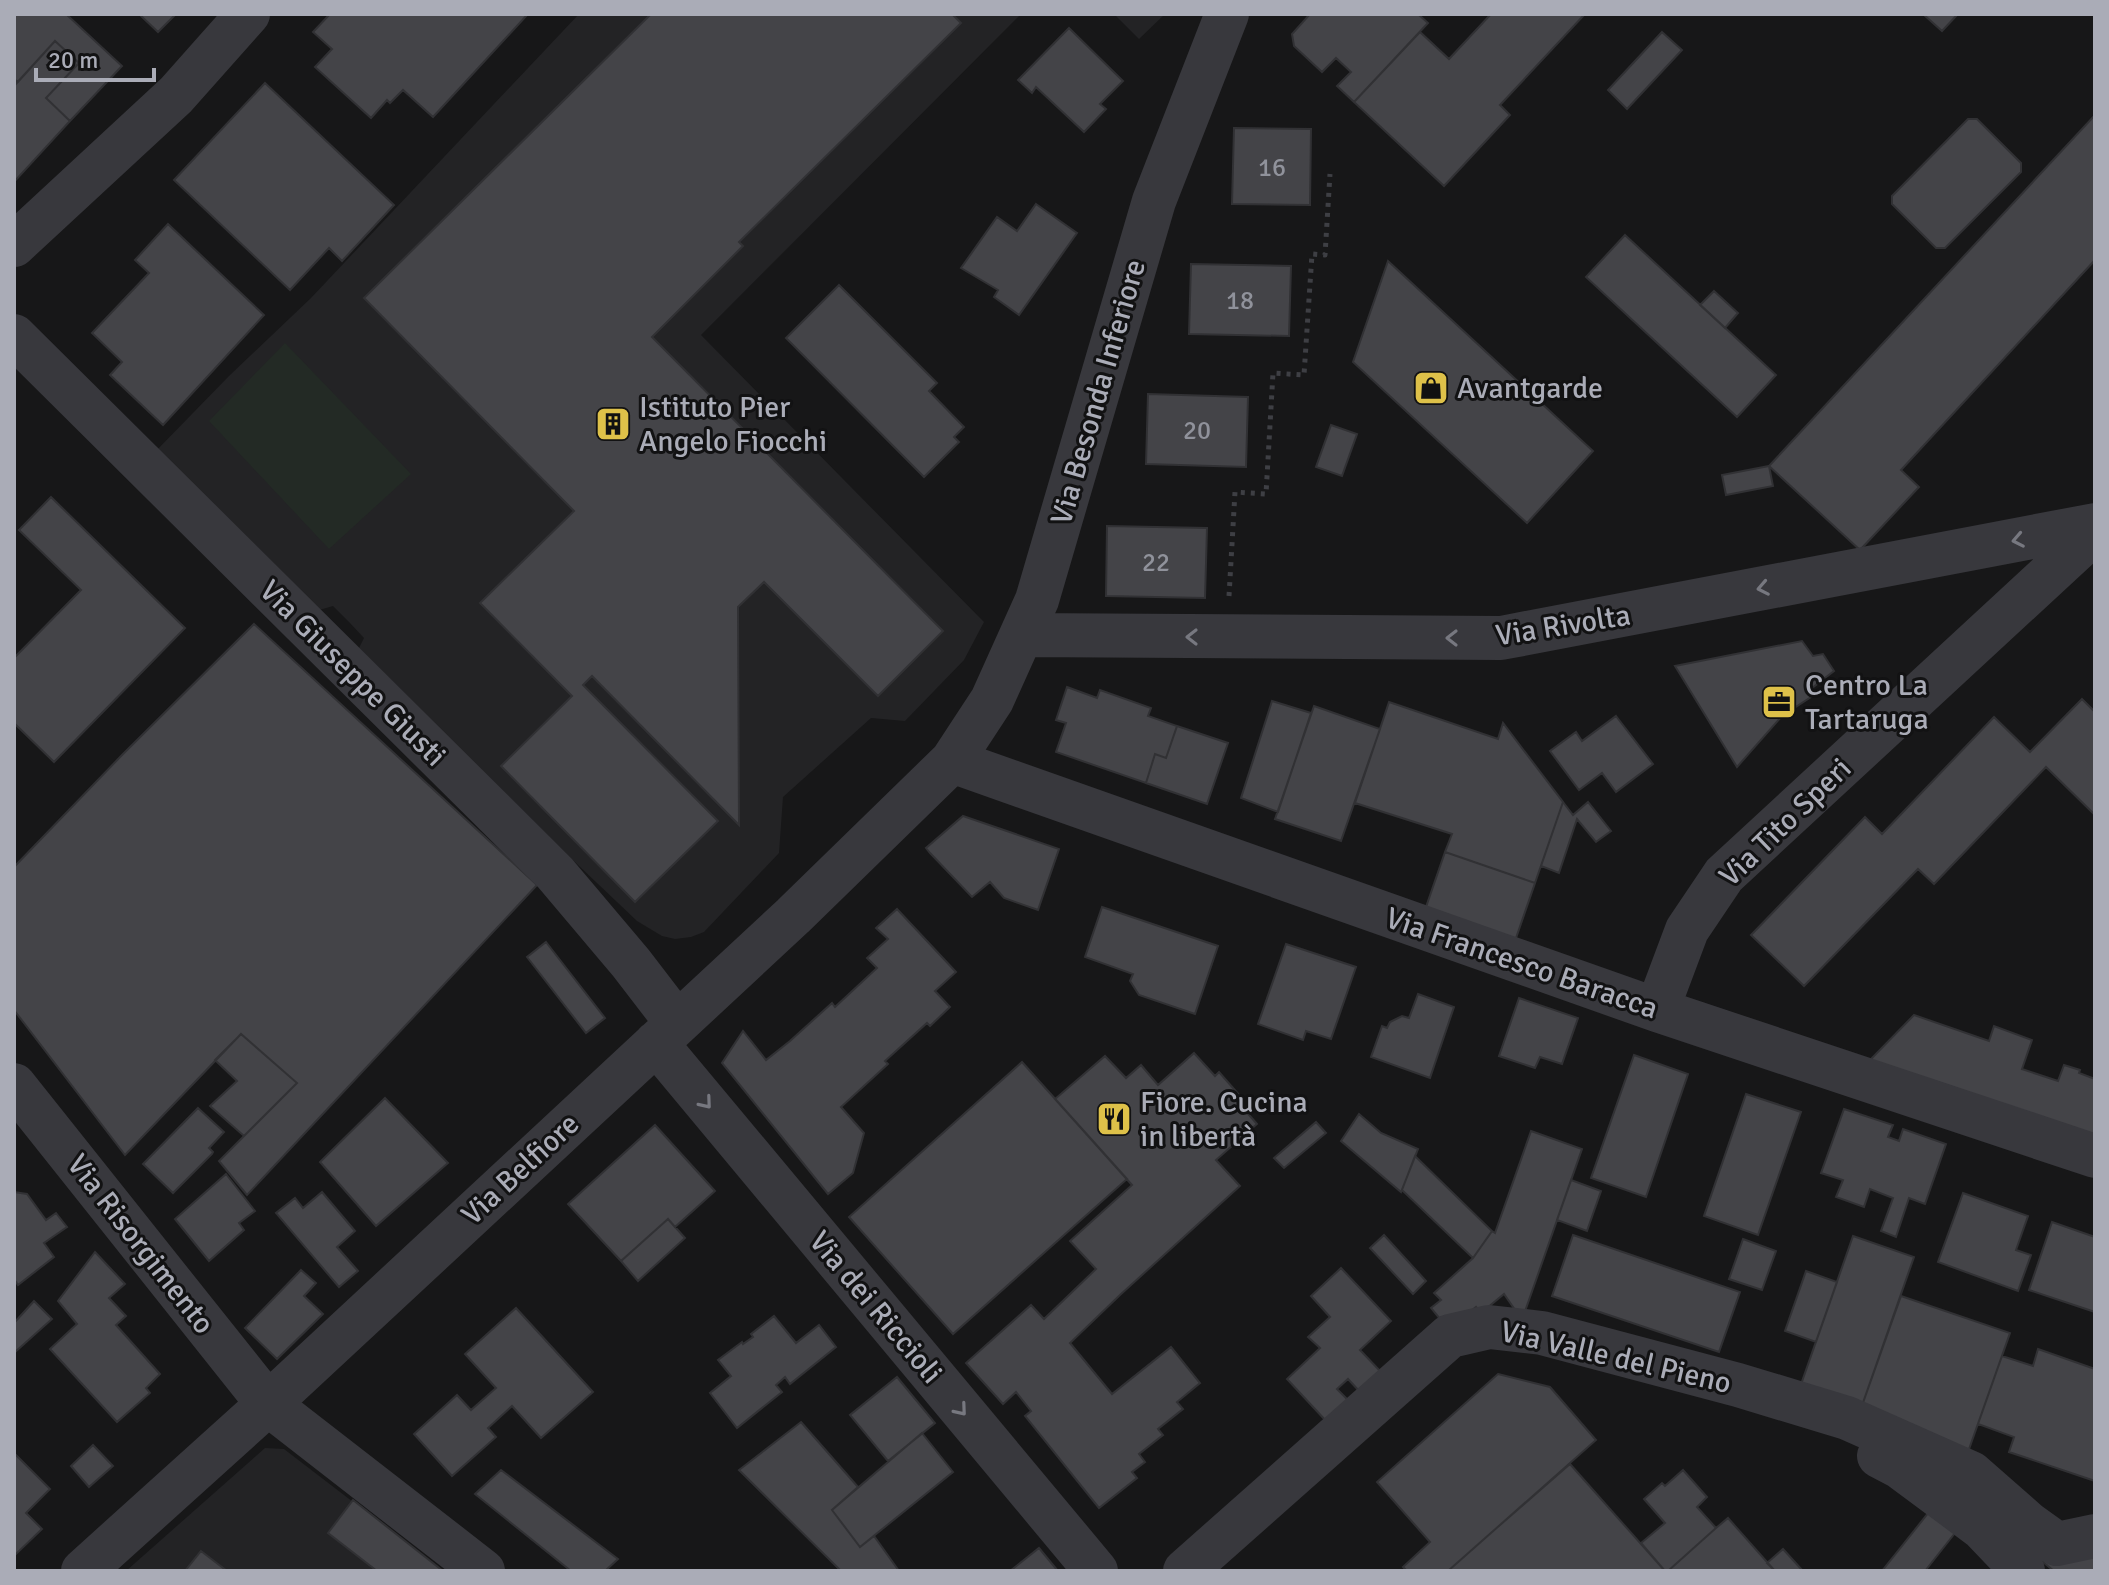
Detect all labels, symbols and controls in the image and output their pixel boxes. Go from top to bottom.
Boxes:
scale bar [36,32,154,82]
text: 20 m [48,45,98,75]
house number: 16 [1258,152,1286,184]
street label: Via Besonda Inferiore [1043,255,1154,529]
house number: 18 [1226,285,1254,317]
shop icon: Avantgarde [1412,369,1450,407]
place label: Avantgarde [1457,370,1603,407]
place label: Istituto Pier Angelo Fiocchi [639,389,827,460]
building icon: Istituto Pier Angelo Fiocchi [594,405,632,443]
house number: 20 [1183,415,1211,447]
one-way arrow [2012,530,2025,547]
house number: 22 [1142,547,1170,579]
street label: Via Giuseppe Giusti [252,572,454,774]
one-way arrow [1756,579,1770,596]
street label: Via Rivolta [1493,597,1633,654]
one-way arrow [1185,628,1198,646]
one-way arrow [1445,629,1458,647]
place label: Centro La Tartaruga [1805,667,1929,738]
office icon: Centro La Tartaruga [1760,683,1798,721]
street label: Via Tito Speri [1711,750,1859,895]
street label: Via Francesco Baracca [1381,900,1663,1027]
place label: Fiore. Cucina in libertà [1140,1084,1308,1155]
one-way arrow [696,1094,711,1108]
restaurant icon: Fiore. Cucina in libertà [1095,1100,1133,1138]
street label: Via Belfiore [454,1106,587,1233]
street label: Via Risorgimento [59,1147,222,1342]
street label: Via dei Riccioli [801,1223,950,1391]
street label: Via Valle del Pieno [1497,1313,1735,1402]
one-way arrow [951,1401,966,1416]

